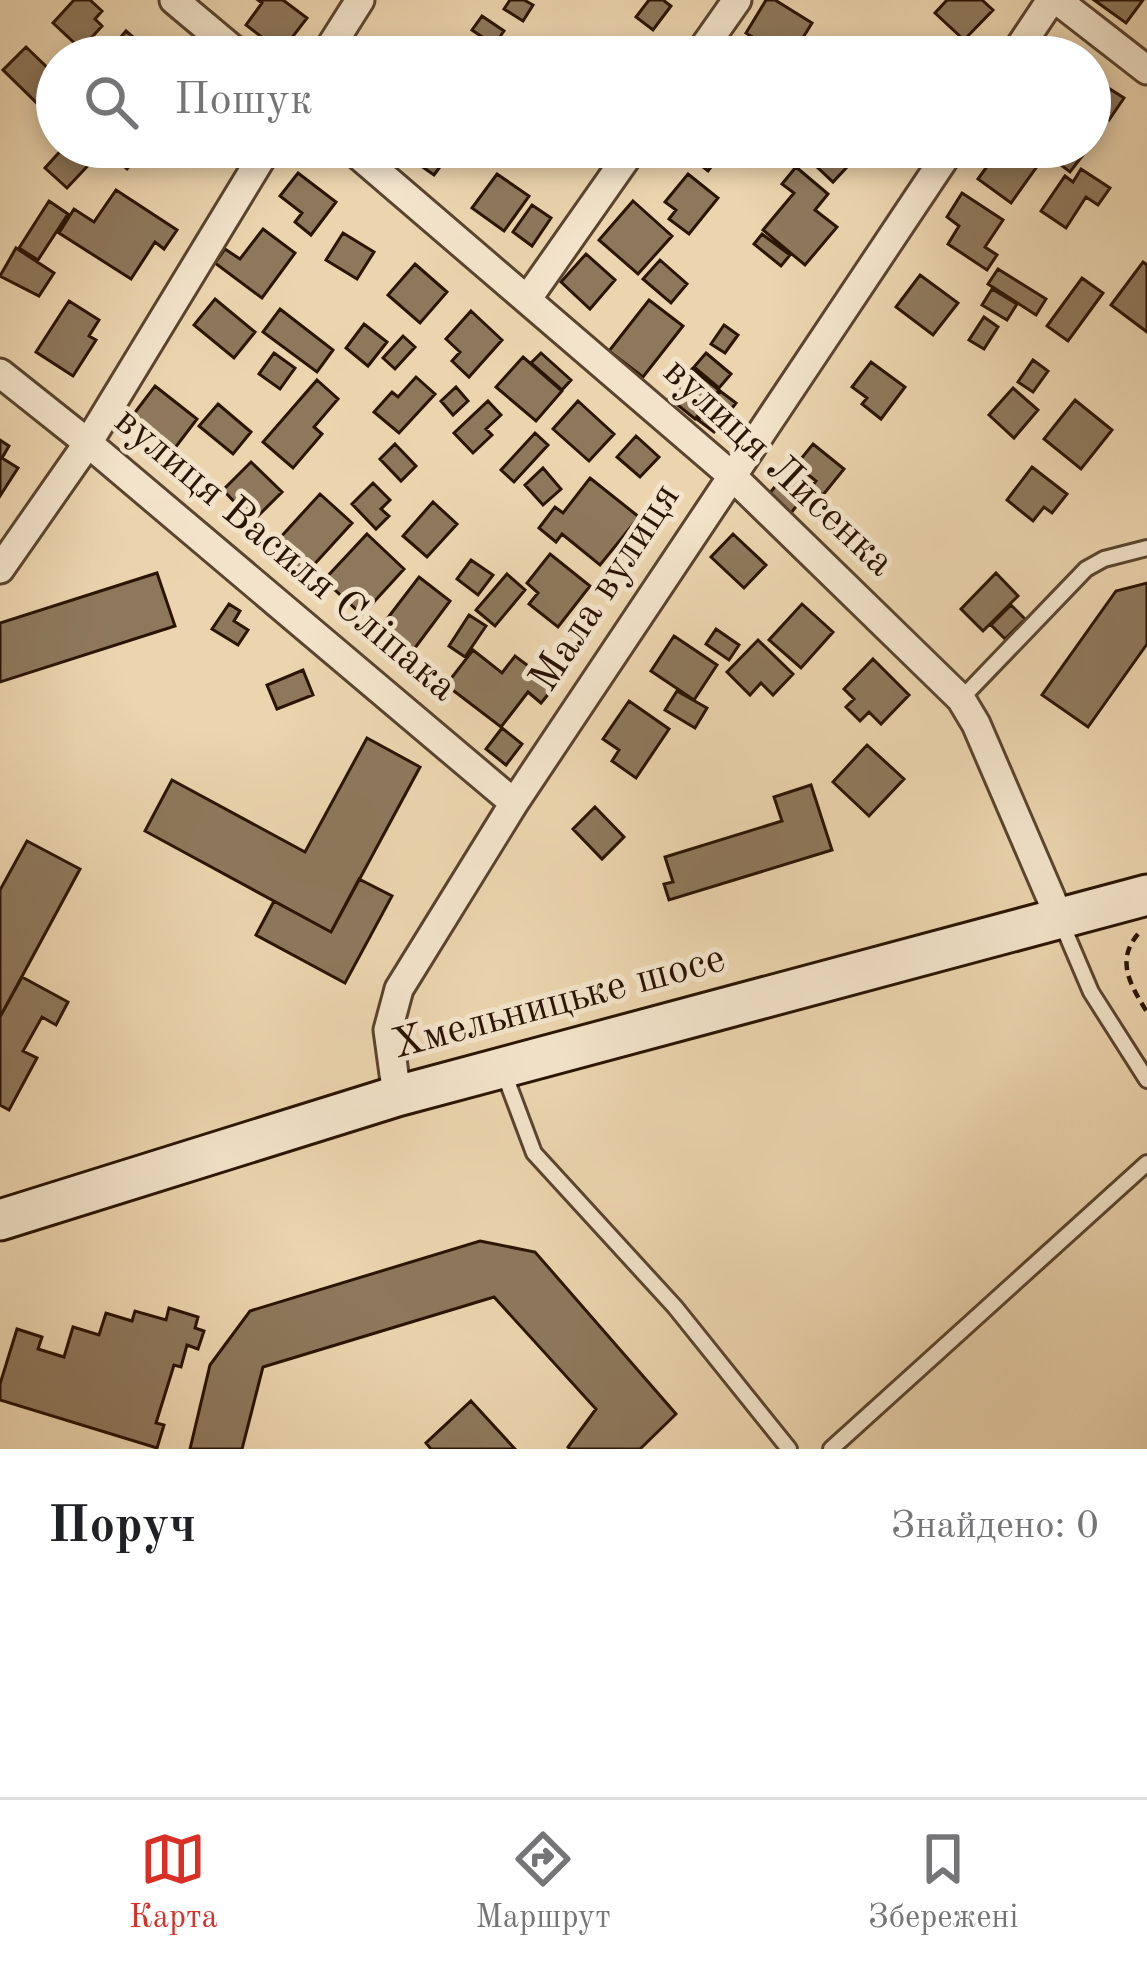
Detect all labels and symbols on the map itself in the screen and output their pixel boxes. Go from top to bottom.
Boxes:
street label: вулиця Лисенка [655,351,901,585]
street label: вулиця Василя Сліпака [106,400,464,710]
street label: Мала вулиця [523,477,689,699]
street label: Хмельницьке шосе [388,938,730,1068]

